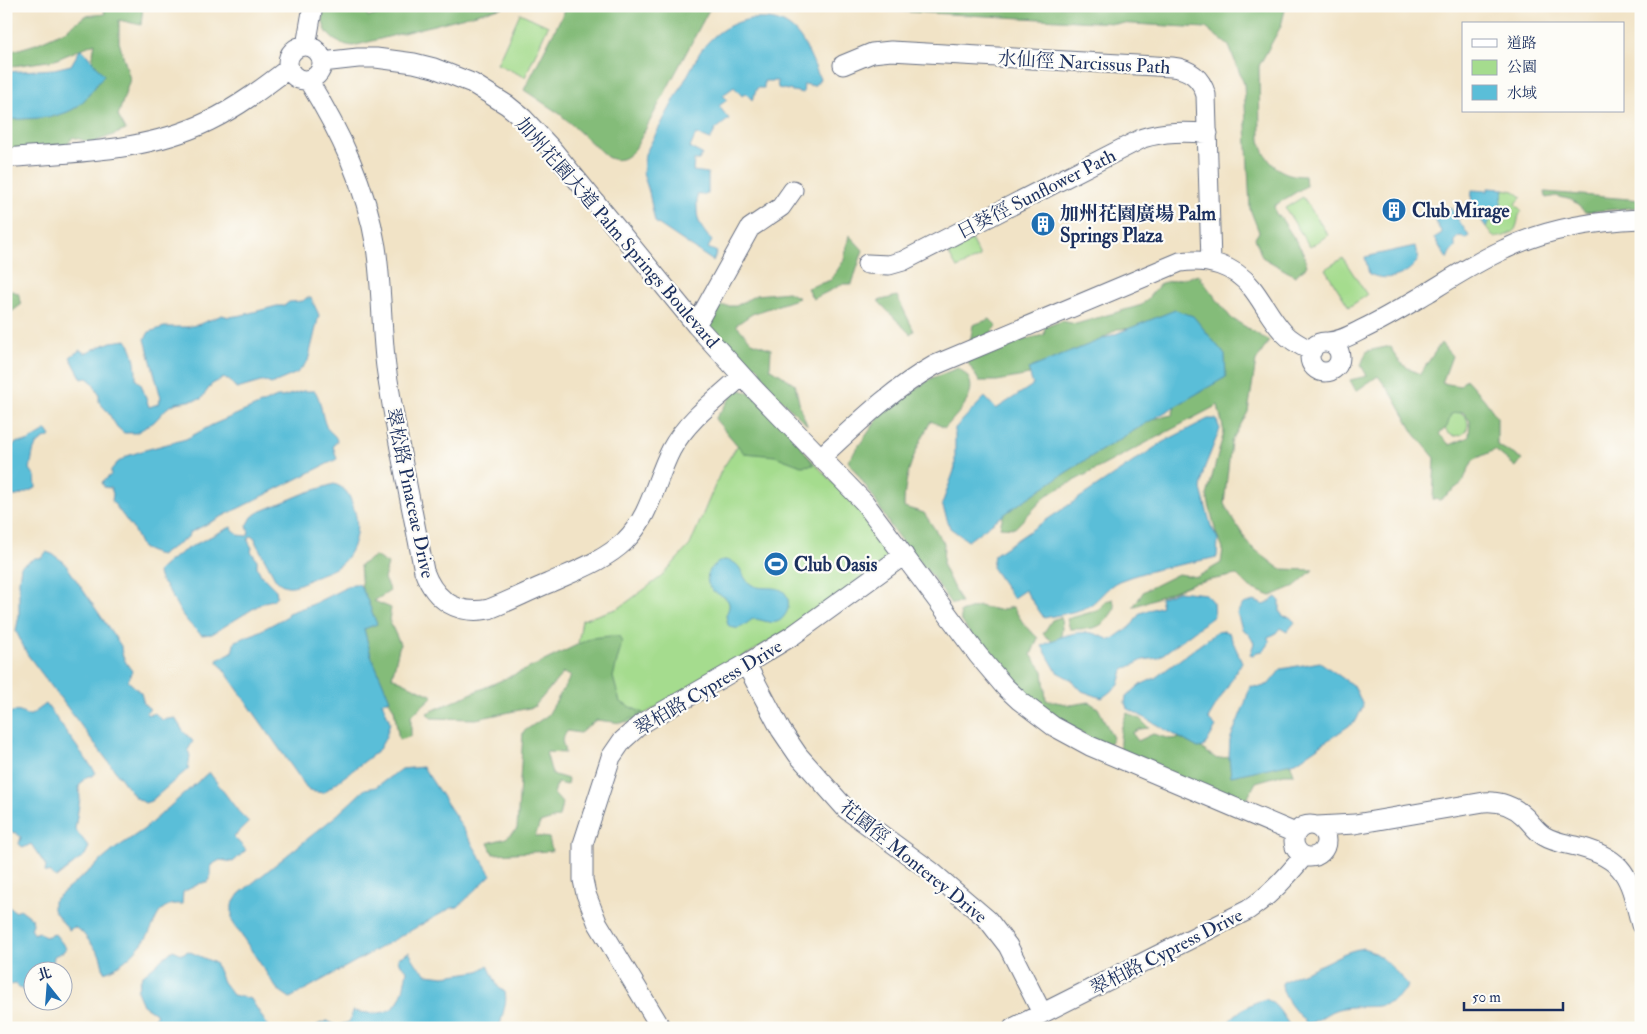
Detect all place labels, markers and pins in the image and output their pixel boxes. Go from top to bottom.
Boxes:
building icon: Club Mirage [1381,197,1407,223]
place label: Club Mirage [1412,199,1509,224]
place label: 加州花園廣場 Palm Springs Plaza [1060,202,1216,249]
building icon: 加州花園廣場 Palm Springs Plaza [1030,211,1056,237]
sports icon: Club Oasis [763,551,789,577]
place label: Club Oasis [794,553,878,577]

